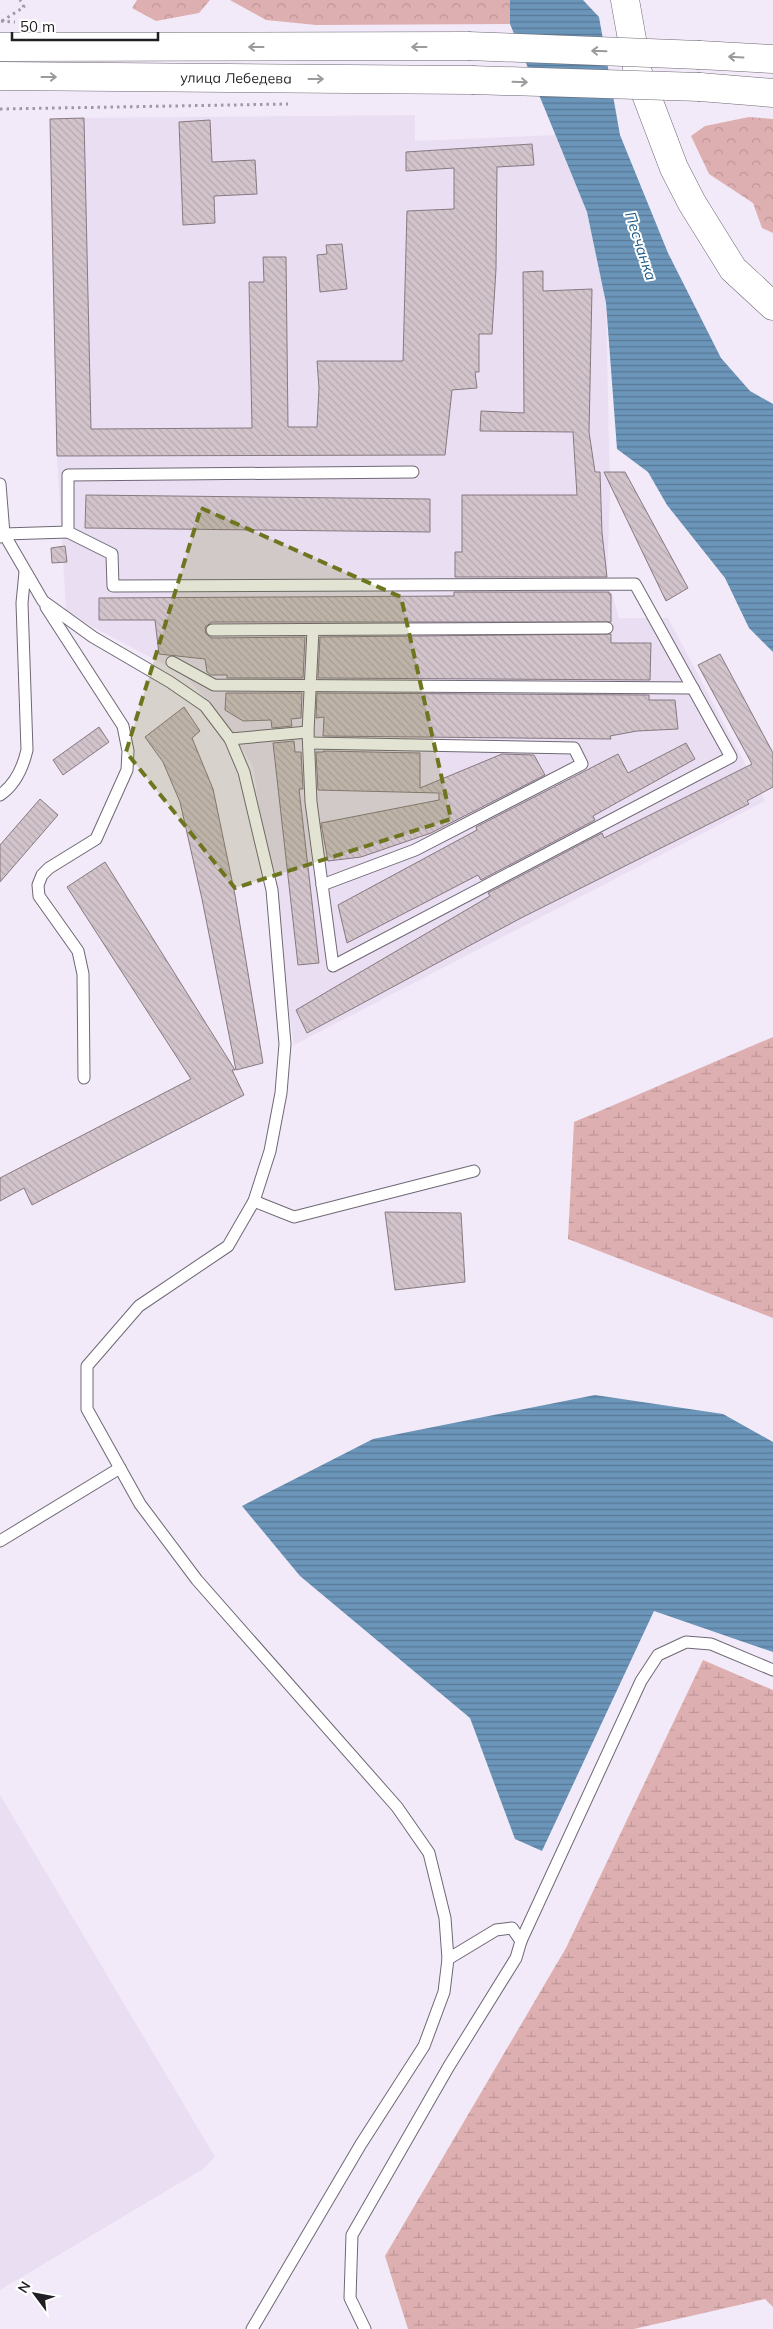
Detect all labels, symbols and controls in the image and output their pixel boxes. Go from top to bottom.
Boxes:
scale bar [12,10,159,42]
text: 50 m [20,17,55,36]
one-way arrow [249,42,265,52]
one-way arrow [411,42,428,52]
one-way arrow [591,46,607,56]
one-way arrow [729,52,745,61]
street label: улица Лебедева [180,69,292,87]
one-way arrow [40,72,56,82]
one-way arrow [308,74,324,84]
one-way arrow [512,77,528,86]
water label: Песчанка [621,209,661,283]
north arrow [10,2269,60,2319]
text: N [14,2278,34,2296]

